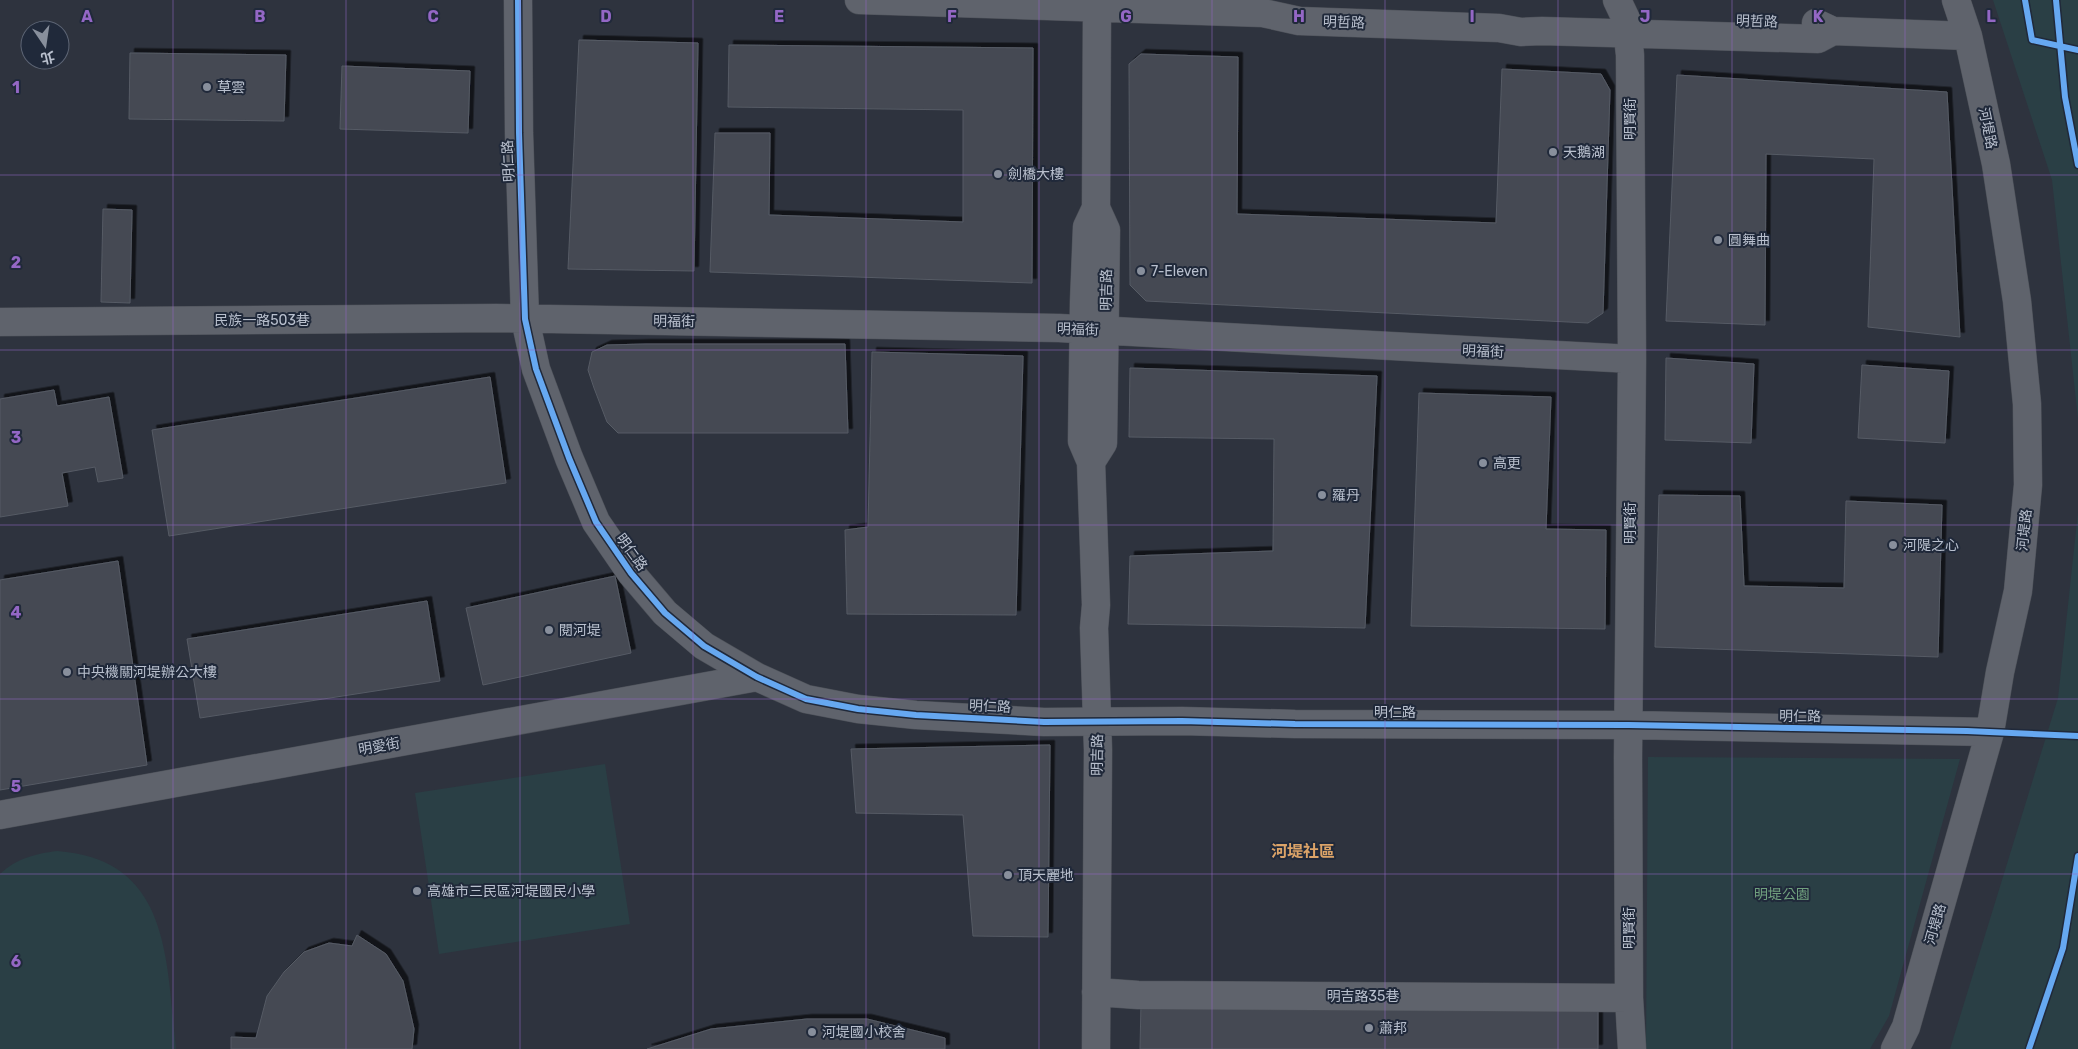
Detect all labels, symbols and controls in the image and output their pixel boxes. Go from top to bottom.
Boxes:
text: A [81,7,93,26]
text: B [254,7,266,26]
text: C [427,7,439,26]
text: D [600,7,612,26]
text: E [774,7,784,26]
text: F [947,7,957,26]
text: G [1120,7,1132,26]
text: H [1293,7,1305,26]
text: I [1469,7,1475,26]
text: J [1640,7,1650,26]
text: K [1813,7,1824,26]
text: L [1986,7,1996,26]
street label: 明哲路 [1736,12,1778,31]
street label: 明哲路 [1323,13,1365,32]
north arrow [20,20,70,70]
text: 北 [39,47,57,67]
text: 1 [12,78,20,97]
place label: 草雲 [217,79,245,96]
marker: 草雲 [201,81,213,93]
street label: 明賢街 [1622,98,1639,140]
street label: 河堤路 [1975,106,2000,150]
street label: 明仁路 [499,140,518,182]
place label: 天鵝湖 [1563,144,1605,161]
marker: 天鵝湖 [1547,146,1559,158]
place label: 劍橋大樓 [1008,166,1064,183]
marker: 劍橋大樓 [992,168,1004,180]
place label: 圓舞曲 [1728,232,1770,249]
marker: 圓舞曲 [1712,234,1724,246]
text: 2 [11,253,21,272]
place label: 7-Eleven [1151,263,1208,280]
marker: 7-Eleven [1135,265,1147,277]
street label: 明吉路 [1098,269,1115,311]
street label: 民族一路503巷 [214,312,310,329]
street label: 明福街 [653,313,695,330]
street label: 明福街 [1057,320,1099,339]
street label: 明福街 [1462,342,1504,361]
text: 3 [11,428,21,447]
place label: 高更 [1493,455,1521,472]
marker: 高更 [1477,457,1489,469]
place label: 羅丹 [1332,487,1360,504]
marker: 羅丹 [1316,489,1328,501]
street label: 明賢街 [1622,502,1639,544]
street label: 河堤路 [2014,508,2035,552]
street label: 明仁路 [612,530,651,574]
place label: 河隄之心 [1903,537,1959,554]
marker: 河隄之心 [1887,539,1899,551]
text: 4 [11,603,22,622]
place label: 閱河堤 [559,622,601,639]
marker: 閱河堤 [543,624,555,636]
place label: 中央機關河堤辦公大樓 [77,664,217,681]
marker: 中央機關河堤辦公大樓 [61,666,73,678]
street label: 明仁路 [969,697,1011,716]
street label: 明仁路 [1374,704,1416,721]
street label: 明仁路 [1779,708,1821,725]
street label: 明愛街 [357,734,401,759]
street label: 明吉路 [1089,734,1106,776]
text: 5 [11,777,21,796]
district label: 河堤社區 [1271,842,1335,861]
place label: 頂天麗地 [1018,867,1074,884]
marker: 頂天麗地 [1002,869,1014,881]
place label: 高雄市三民區河堤國民小學 [427,883,595,900]
marker: 高雄市三民區河堤國民小學 [411,885,423,897]
park label: 明堤公園 [1754,886,1810,903]
street label: 河堤路 [1922,902,1949,947]
street label: 明賢街 [1621,907,1638,949]
text: 6 [11,952,21,971]
street label: 明吉路35巷 [1327,988,1399,1005]
place label: 蕭邦 [1379,1020,1407,1037]
marker: 蕭邦 [1363,1022,1375,1034]
place label: 河堤國小校舍 [822,1024,906,1041]
marker: 河堤國小校舍 [806,1026,818,1038]

